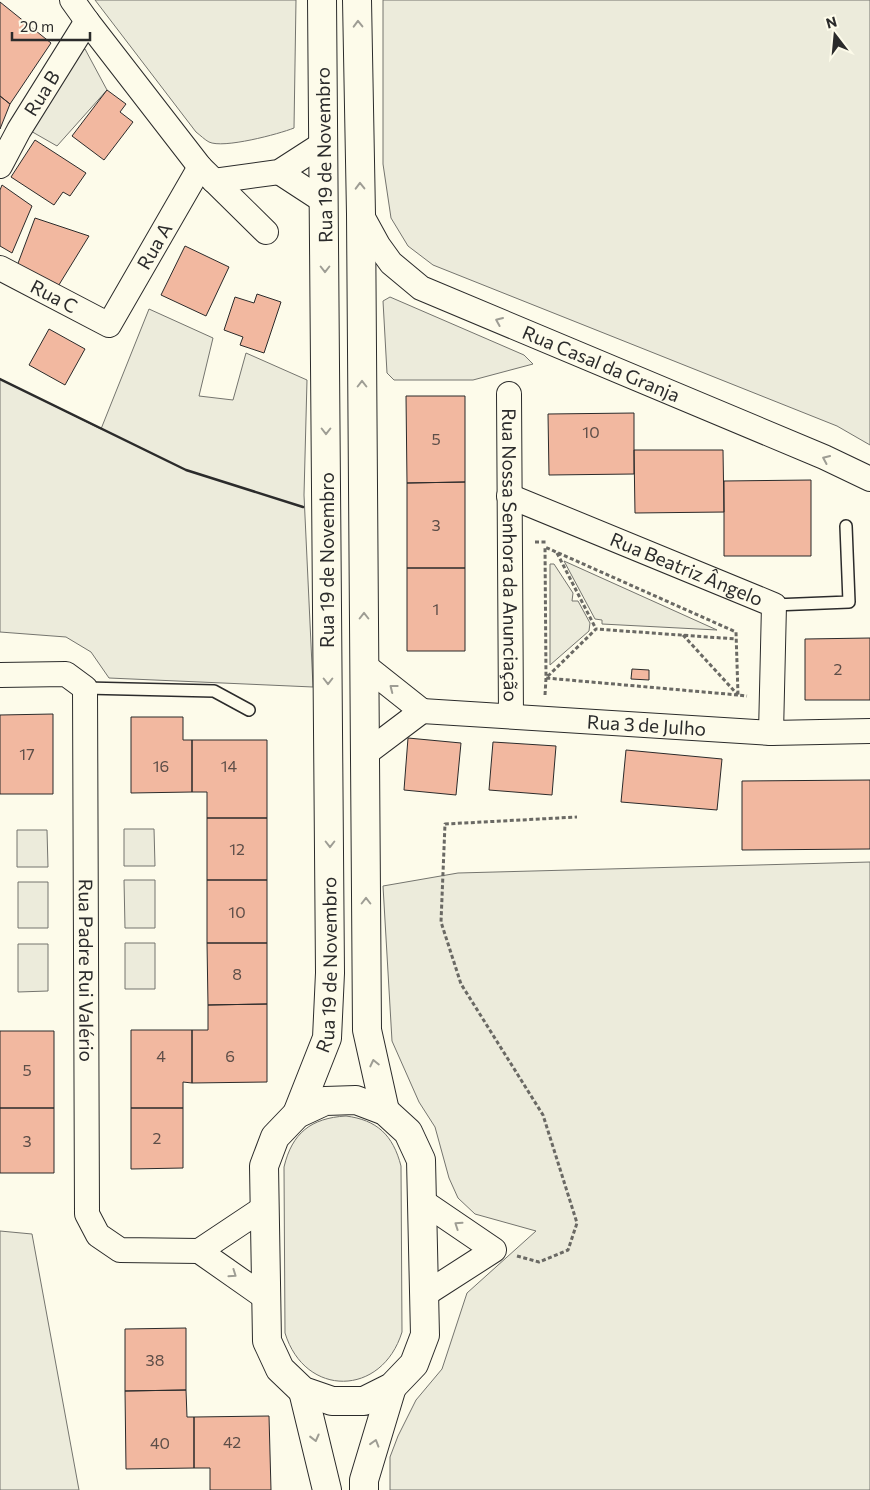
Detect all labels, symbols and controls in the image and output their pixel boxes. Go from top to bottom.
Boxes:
scale bar [12,10,90,42]
north arrow [810,10,860,60]
text: N [824,12,839,32]
text: 20 m [20,17,54,35]
one-way arrow [353,20,363,28]
street label: Rua B [19,66,64,120]
street label: Rua 19 de Novembro [310,67,337,243]
one-way arrow [355,182,366,190]
street label: Rua A [132,219,176,273]
one-way arrow [320,265,330,273]
street label: Rua C [27,274,82,318]
one-way arrow [495,317,504,327]
street label: Rua Casal da Granja [519,320,683,406]
one-way arrow [357,380,367,388]
street label: Rua Nossa Senhora da Anunciação [498,408,523,702]
house number: 10 [582,422,600,441]
one-way arrow [321,427,332,435]
house number: 5 [431,429,441,448]
one-way arrow [822,454,831,465]
street label: Rua 19 de Novembro [315,472,338,648]
house number: 3 [431,515,441,534]
street label: Rua Beatriz Ângelo [607,527,766,610]
house number: 1 [433,599,439,618]
one-way arrow [359,612,369,620]
house number: 2 [834,659,843,678]
one-way arrow [323,678,333,685]
one-way arrow [390,686,399,694]
street label: Rua 3 de Julho [586,709,707,740]
house number: 17 [19,744,35,763]
house number: 16 [153,756,169,775]
house number: 14 [221,756,238,775]
house number: 12 [229,839,245,858]
one-way arrow [324,840,335,848]
street label: Rua 19 de Novembro [310,877,341,1056]
street label: Rua Padre Rui Valério [75,879,98,1062]
one-way arrow [361,897,371,905]
house number: 10 [228,902,246,921]
house number: 8 [232,964,242,983]
house number: 4 [156,1046,166,1065]
house number: 6 [225,1046,235,1065]
one-way arrow [369,1059,380,1068]
house number: 5 [22,1060,32,1079]
house number: 2 [153,1128,162,1147]
house number: 3 [22,1131,32,1150]
one-way arrow [455,1222,464,1232]
one-way arrow [227,1268,237,1277]
house number: 38 [146,1350,164,1369]
house number: 42 [223,1432,241,1451]
house number: 40 [150,1433,170,1452]
one-way arrow [309,1433,320,1442]
one-way arrow [370,1439,380,1448]

